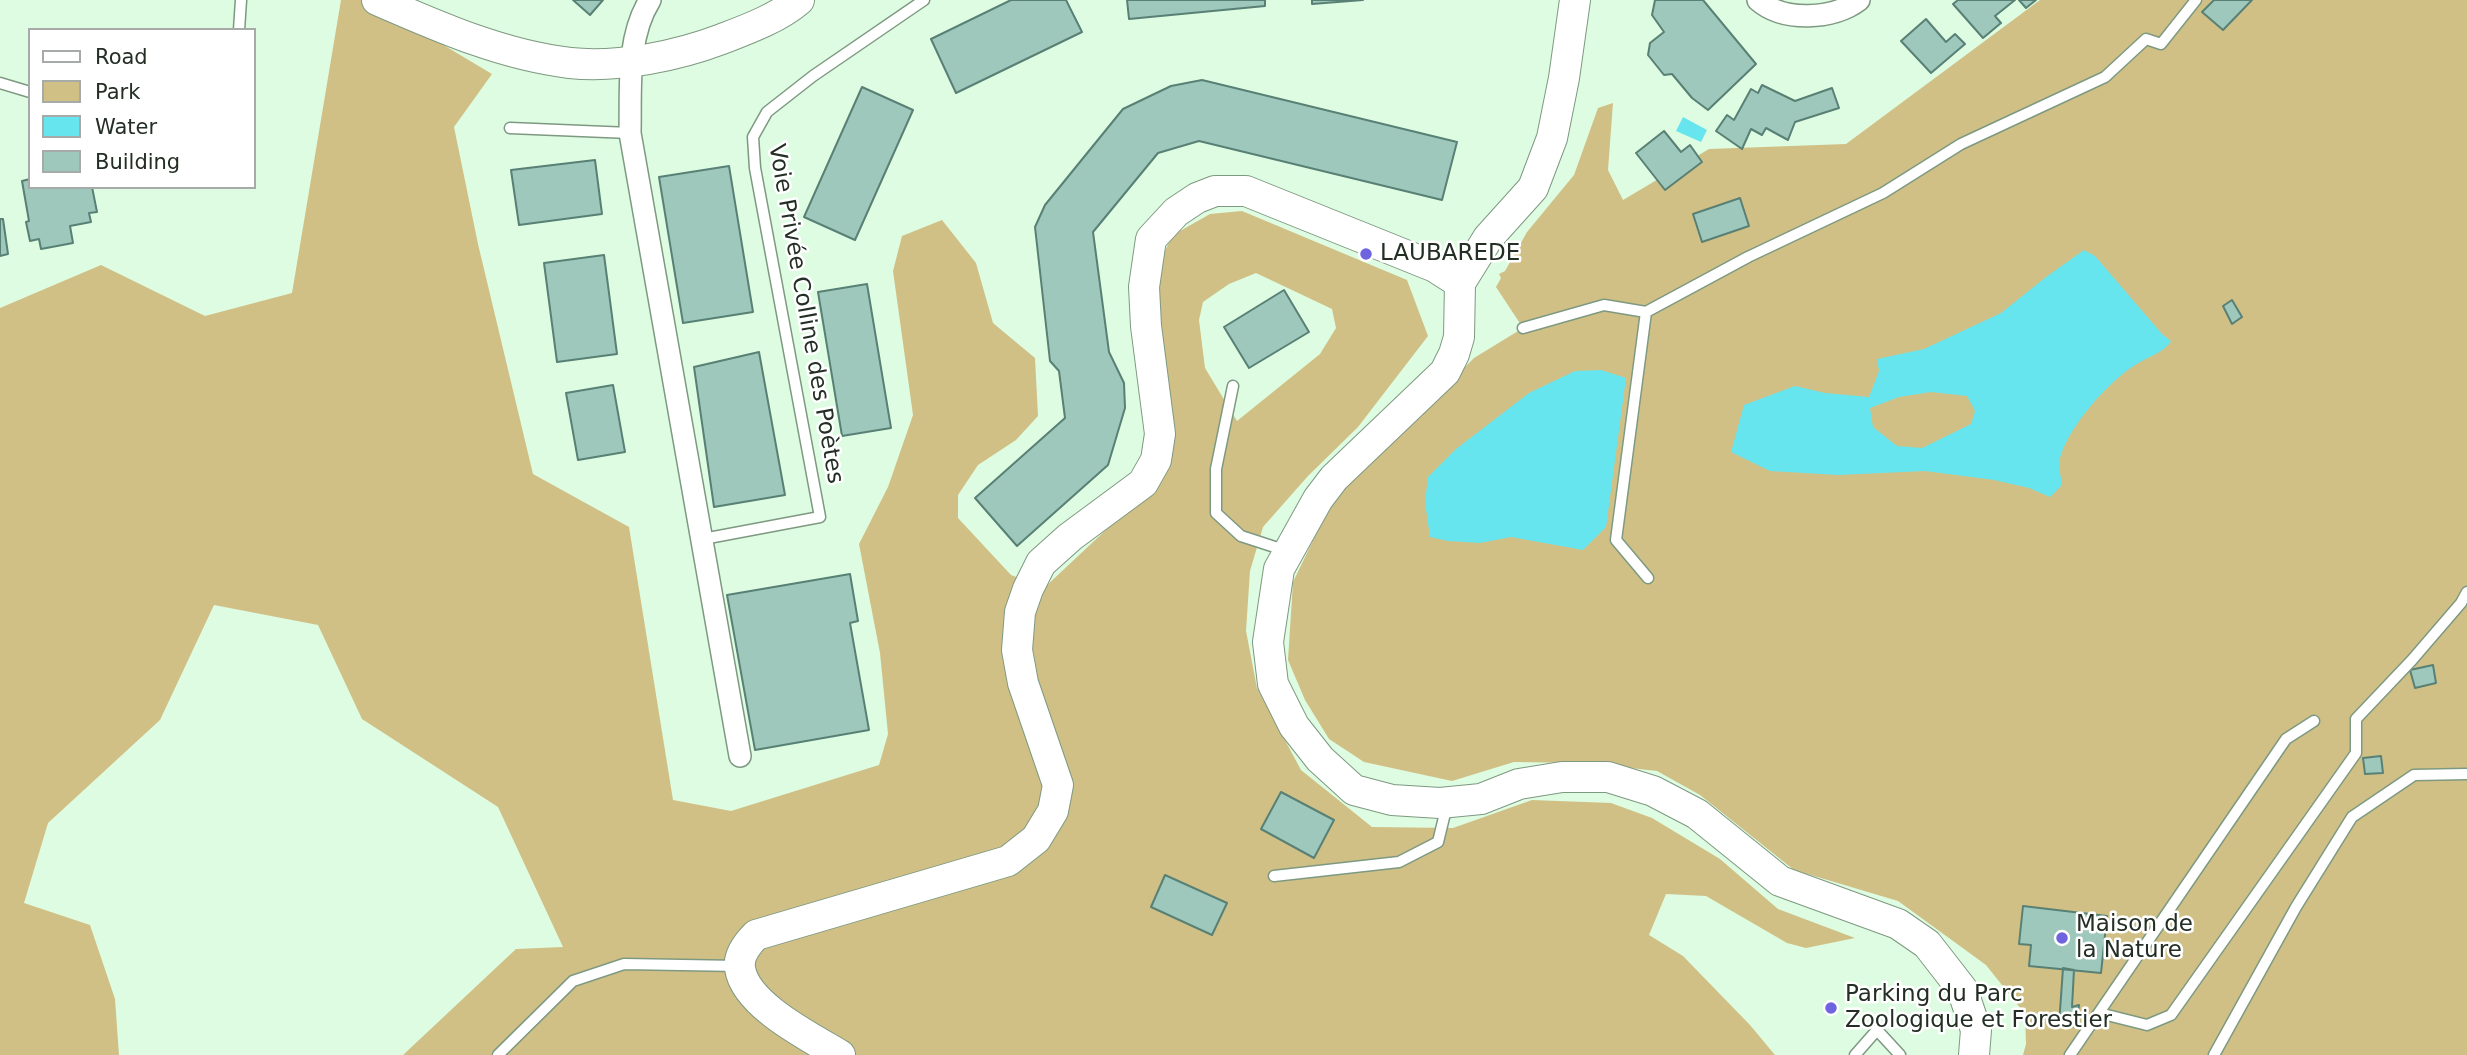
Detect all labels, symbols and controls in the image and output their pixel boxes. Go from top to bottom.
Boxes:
legend [28,28,256,189]
text: Road [95,45,148,69]
text: Park [95,80,140,104]
text: Water [95,115,157,139]
street label: Voie Privée Colline des Poètes [762,142,848,486]
text: Building [95,150,180,174]
place label: LAUBAREDE [1380,240,1520,268]
marker: LAUBAREDE [1358,246,1374,262]
place label: Maison de la Nature [2076,911,2193,965]
marker: Maison de la Nature [2054,930,2070,946]
place label: Parking du Parc Zoologique et Forestier [1845,981,2112,1035]
marker: Parking du Parc Zoologique et Forestier [1823,1000,1839,1016]

